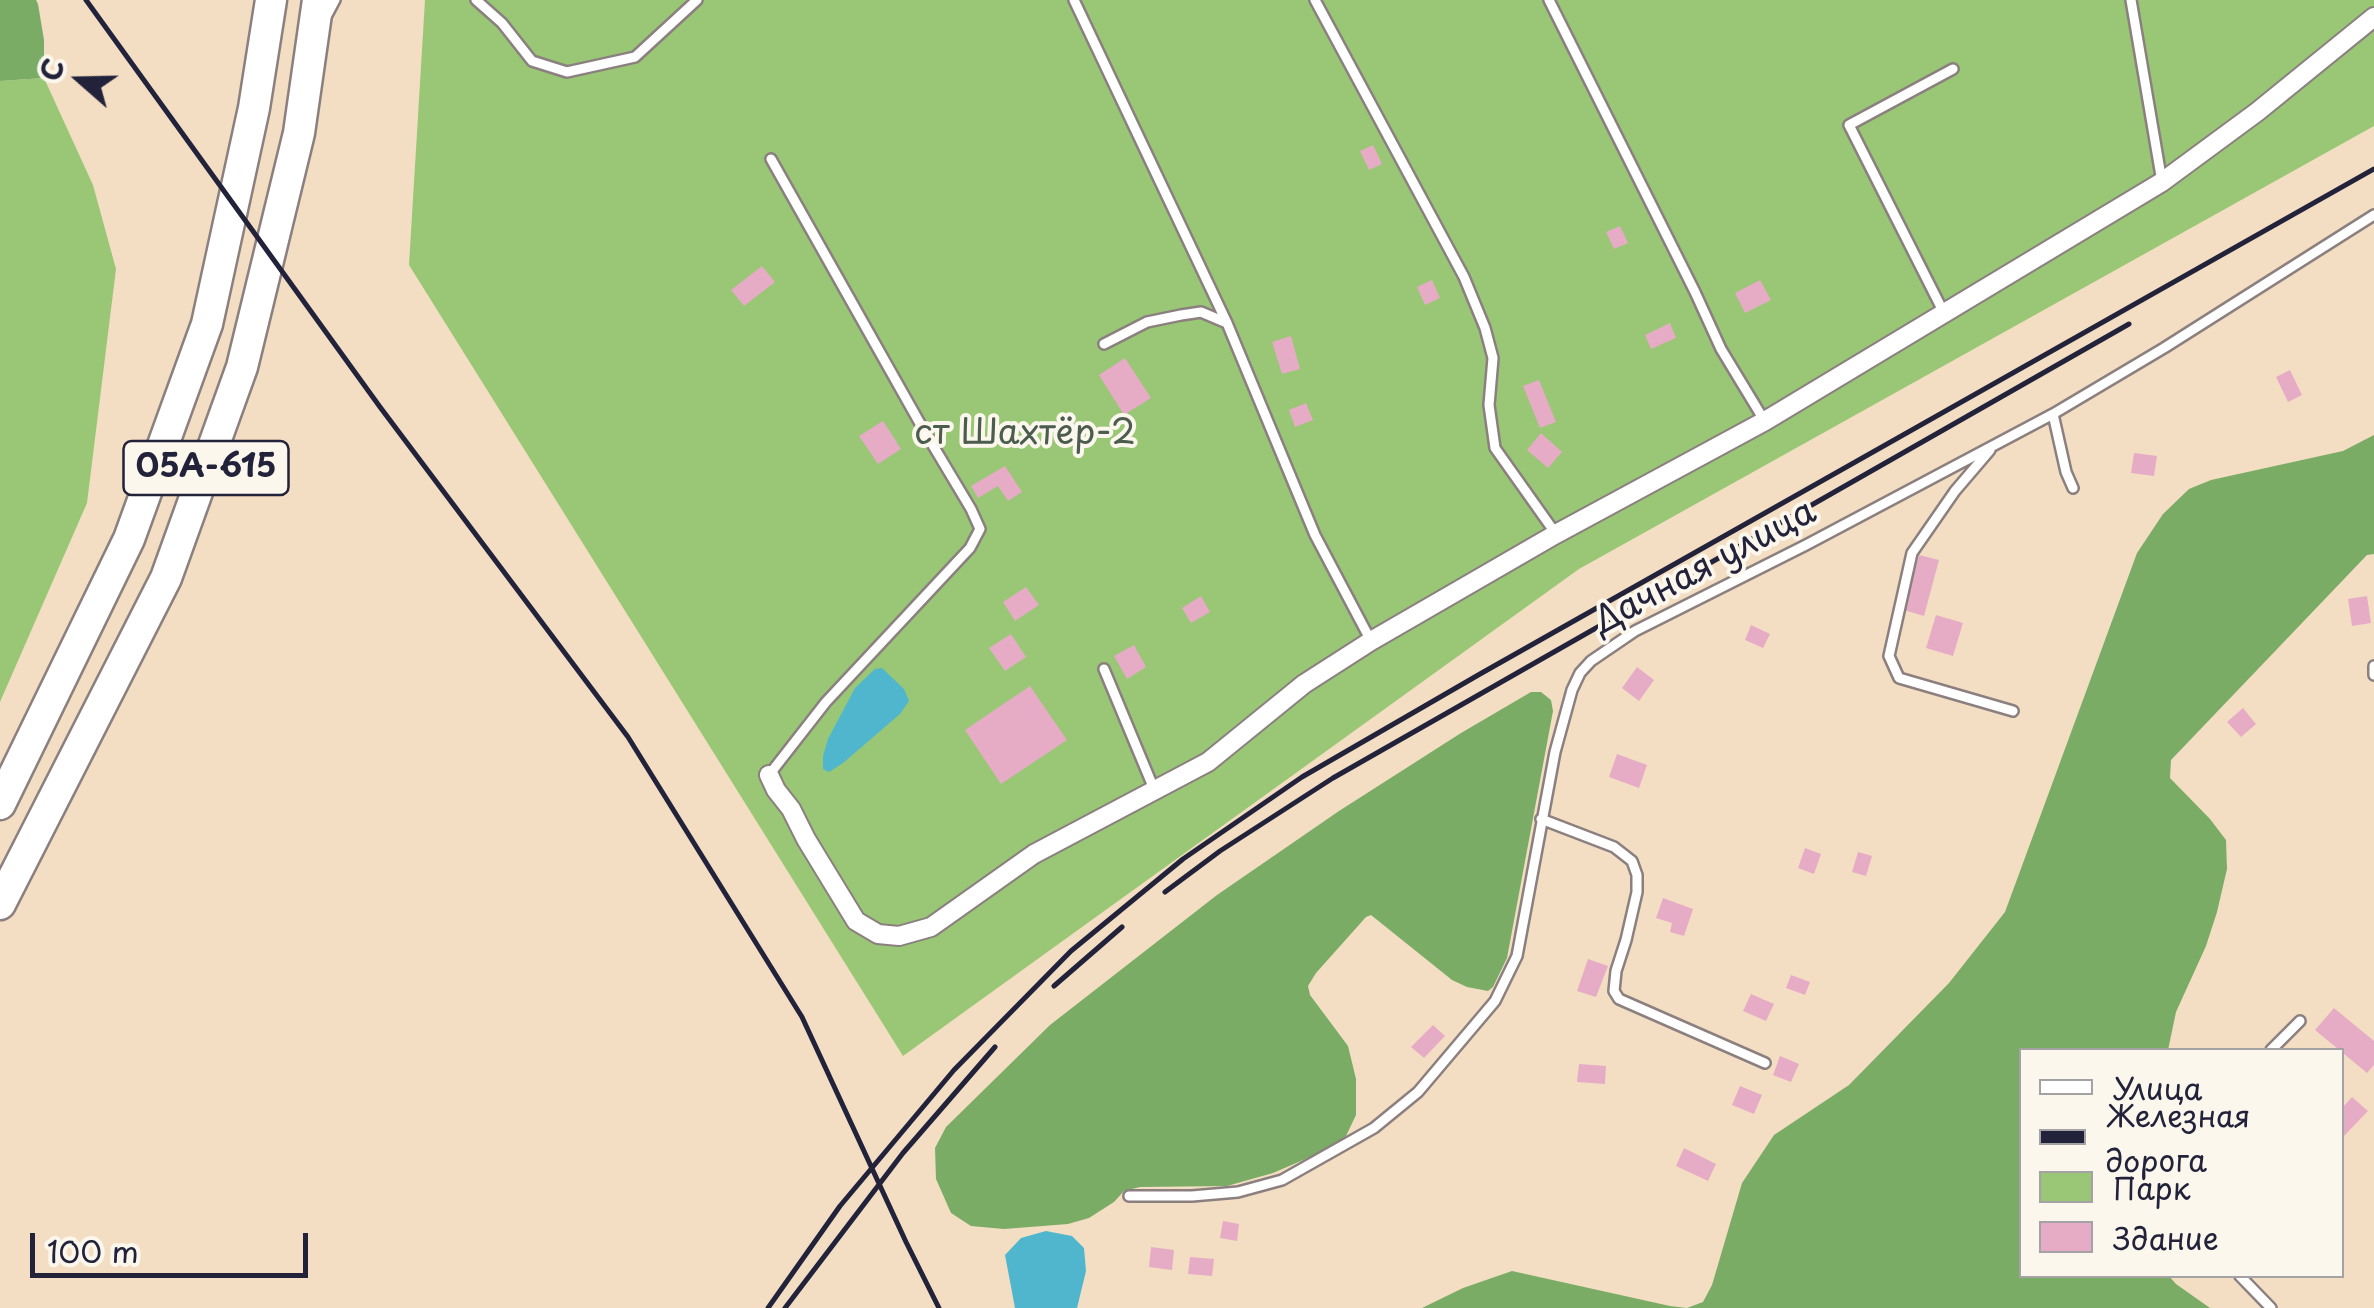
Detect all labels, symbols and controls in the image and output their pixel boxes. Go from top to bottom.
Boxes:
north arrow [30,30,130,130]
text: С [28,52,75,87]
park label: ст Шахтёр-2 [914,413,1136,455]
road number: 05А-615 [124,441,288,495]
street label: Дачная улица [1587,492,1823,644]
legend [2019,1048,2344,1278]
text: Улица [2113,1065,2202,1110]
text: Железная дорога [2106,1092,2251,1182]
text: Парк [2113,1165,2190,1210]
scale bar [35,1213,312,1275]
text: Здание [2113,1215,2219,1260]
text: 100 m [47,1228,139,1273]

